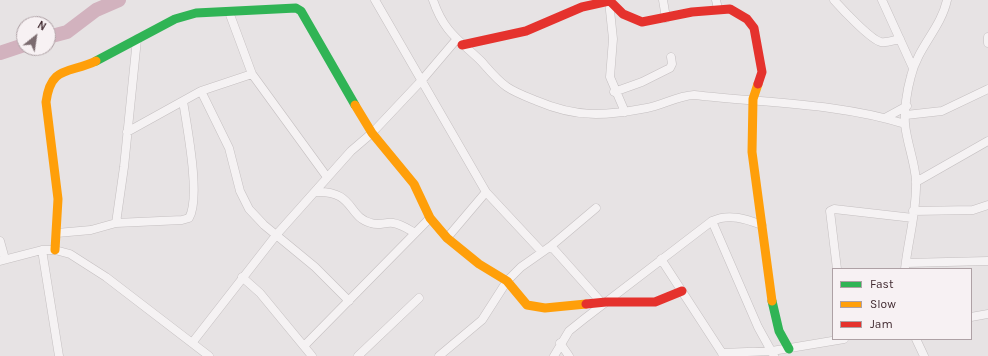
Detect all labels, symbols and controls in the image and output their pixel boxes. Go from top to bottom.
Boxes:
north arrow [16,16,56,56]
text: N [35,18,48,34]
legend [832,268,972,340]
text: Fast [870,277,893,291]
text: Slow [870,297,896,311]
text: Jam [870,317,893,331]

